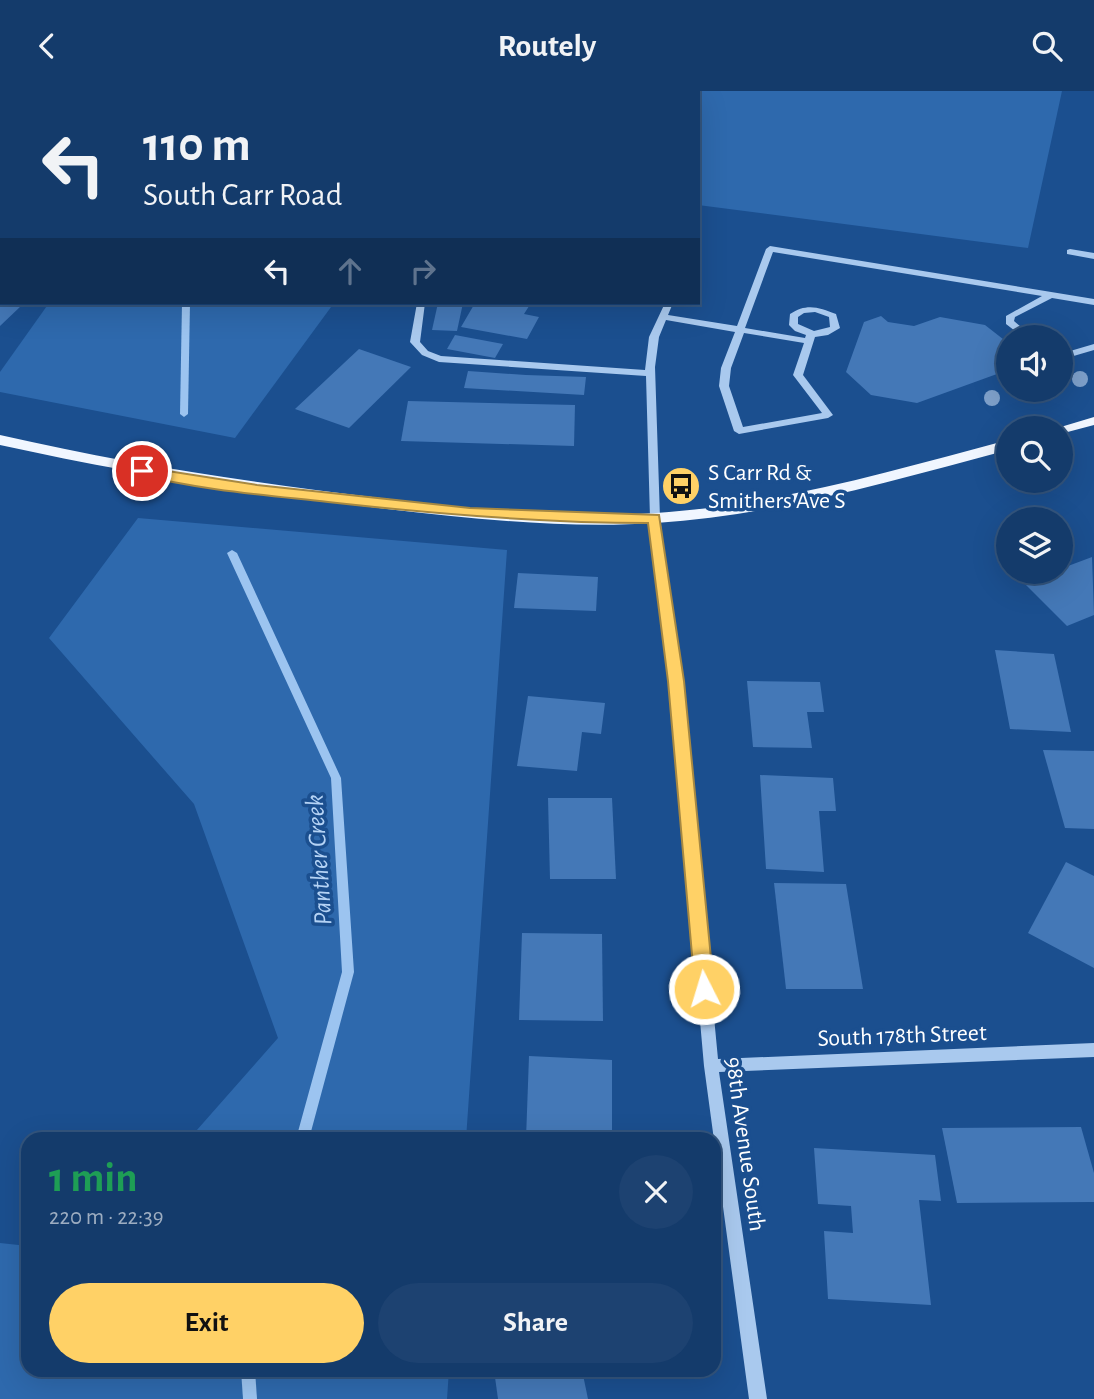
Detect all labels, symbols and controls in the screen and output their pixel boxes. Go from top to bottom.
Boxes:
icon: back [28,27,66,65]
icon: search [1028,27,1066,65]
text: Routely [498,30,596,62]
icon: left [28,119,119,210]
text: 110 m [143,121,251,170]
text: South Carr Road [143,179,342,211]
icon: left [258,252,296,290]
icon: ahead [331,252,369,290]
icon: right [404,252,442,290]
map controls [996,325,1073,584]
button: sound [996,325,1073,402]
button: search [996,416,1073,493]
pin [112,441,172,501]
icon: arrive [123,452,161,490]
place label: S Carr Rd & Smithers Ave S [708,461,845,513]
bus stop icon: S Carr Rd & Smithers Ave S [660,465,702,507]
button: layers [996,507,1073,584]
water label: Panther Creek [301,794,337,926]
position arrow [667,952,741,1026]
street label: South 178th Street [817,1021,987,1051]
street label: 98th Avenue South [721,1055,769,1233]
button: close [619,1155,693,1229]
text: 1 min [49,1157,138,1199]
text: 220 m · 22:39 [49,1206,164,1229]
button: Exit [49,1283,364,1363]
button: Share [378,1283,693,1363]

